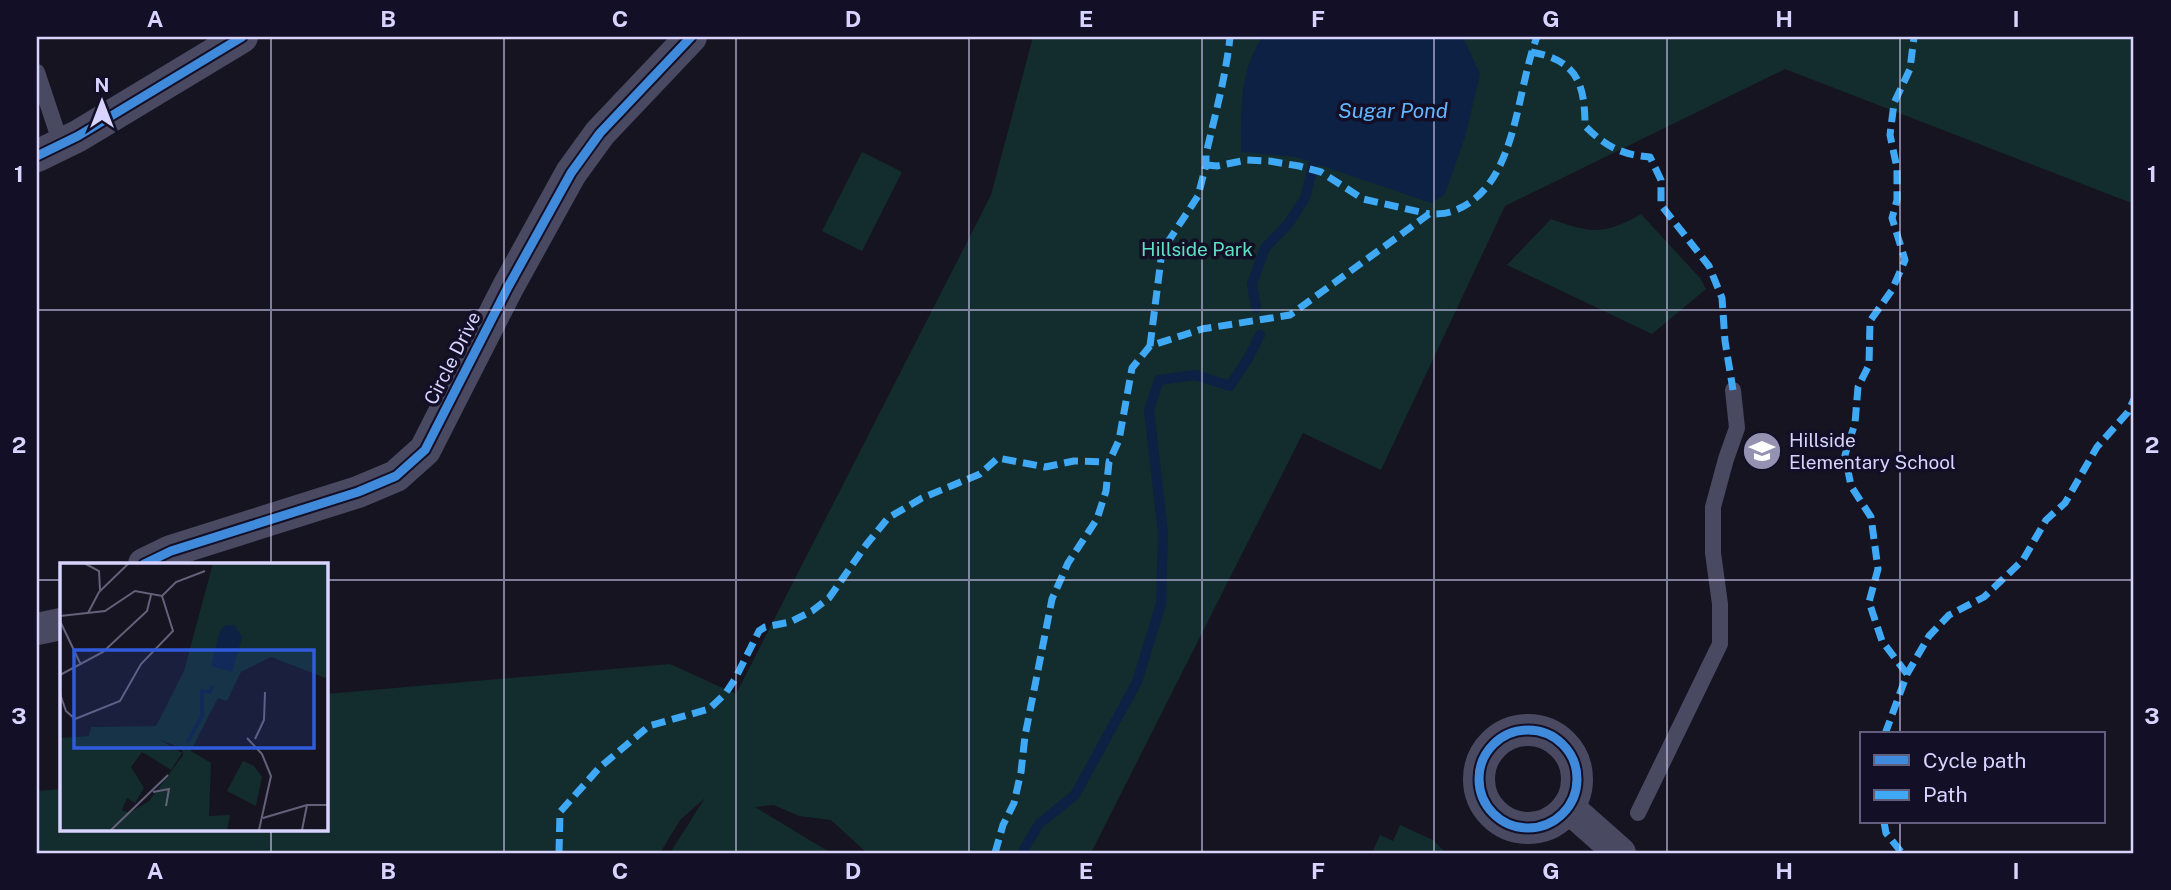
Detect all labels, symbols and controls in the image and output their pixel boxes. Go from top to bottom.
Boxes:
text: A [147,5,164,32]
text: B [380,5,396,32]
text: C [612,5,628,32]
text: D [845,5,861,32]
text: E [1079,5,1093,32]
text: F [1311,5,1325,32]
text: G [1542,5,1560,32]
text: H [1775,5,1793,32]
text: I [2012,5,2020,32]
north arrow [66,66,136,136]
text: N [95,74,109,96]
water label: Sugar Pond [1338,98,1448,123]
text: 1 [14,160,24,187]
text: 1 [2147,160,2157,187]
park label: Hillside Park [1141,238,1253,260]
street label: Circle Drive [419,308,485,408]
place label: Hillside Elementary School [1789,429,1956,473]
school or university icon: Hillside Elementary School [1741,430,1783,472]
text: 2 [12,431,26,458]
text: 2 [2145,431,2159,458]
inset map [60,563,327,830]
text: 3 [11,702,27,729]
text: 3 [2144,702,2160,729]
legend [1860,732,2104,824]
text: Cycle path [1923,748,2026,773]
text: Path [1923,782,1968,807]
text: A [147,857,164,884]
text: B [380,857,396,884]
text: C [612,857,628,884]
text: D [845,857,861,884]
text: E [1079,857,1093,884]
text: F [1311,857,1325,884]
text: G [1542,857,1560,884]
text: H [1775,857,1793,884]
text: I [2012,857,2020,884]

